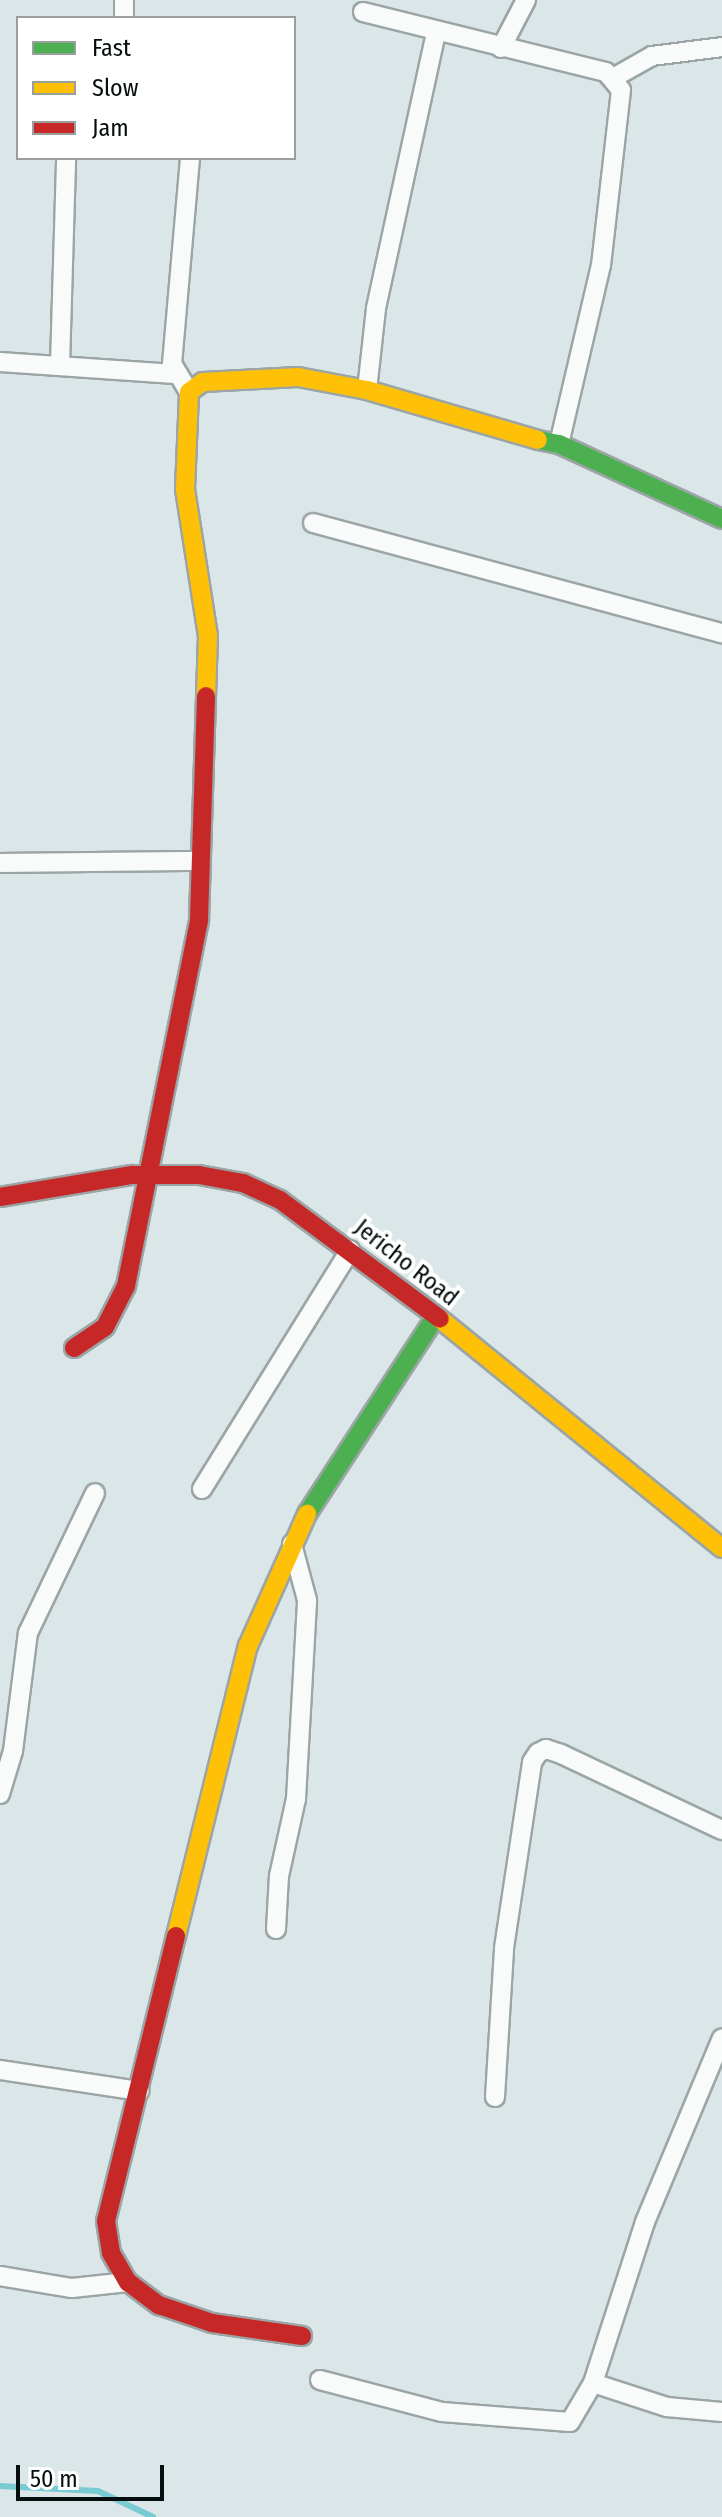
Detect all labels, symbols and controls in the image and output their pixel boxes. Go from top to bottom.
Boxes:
legend [16,16,296,160]
text: Fast [92,34,131,62]
text: Slow [92,74,138,102]
text: Jam [92,114,129,142]
street label: Jericho Road [348,1214,464,1312]
scale bar [20,2449,168,2499]
text: 50 m [30,2465,78,2493]

